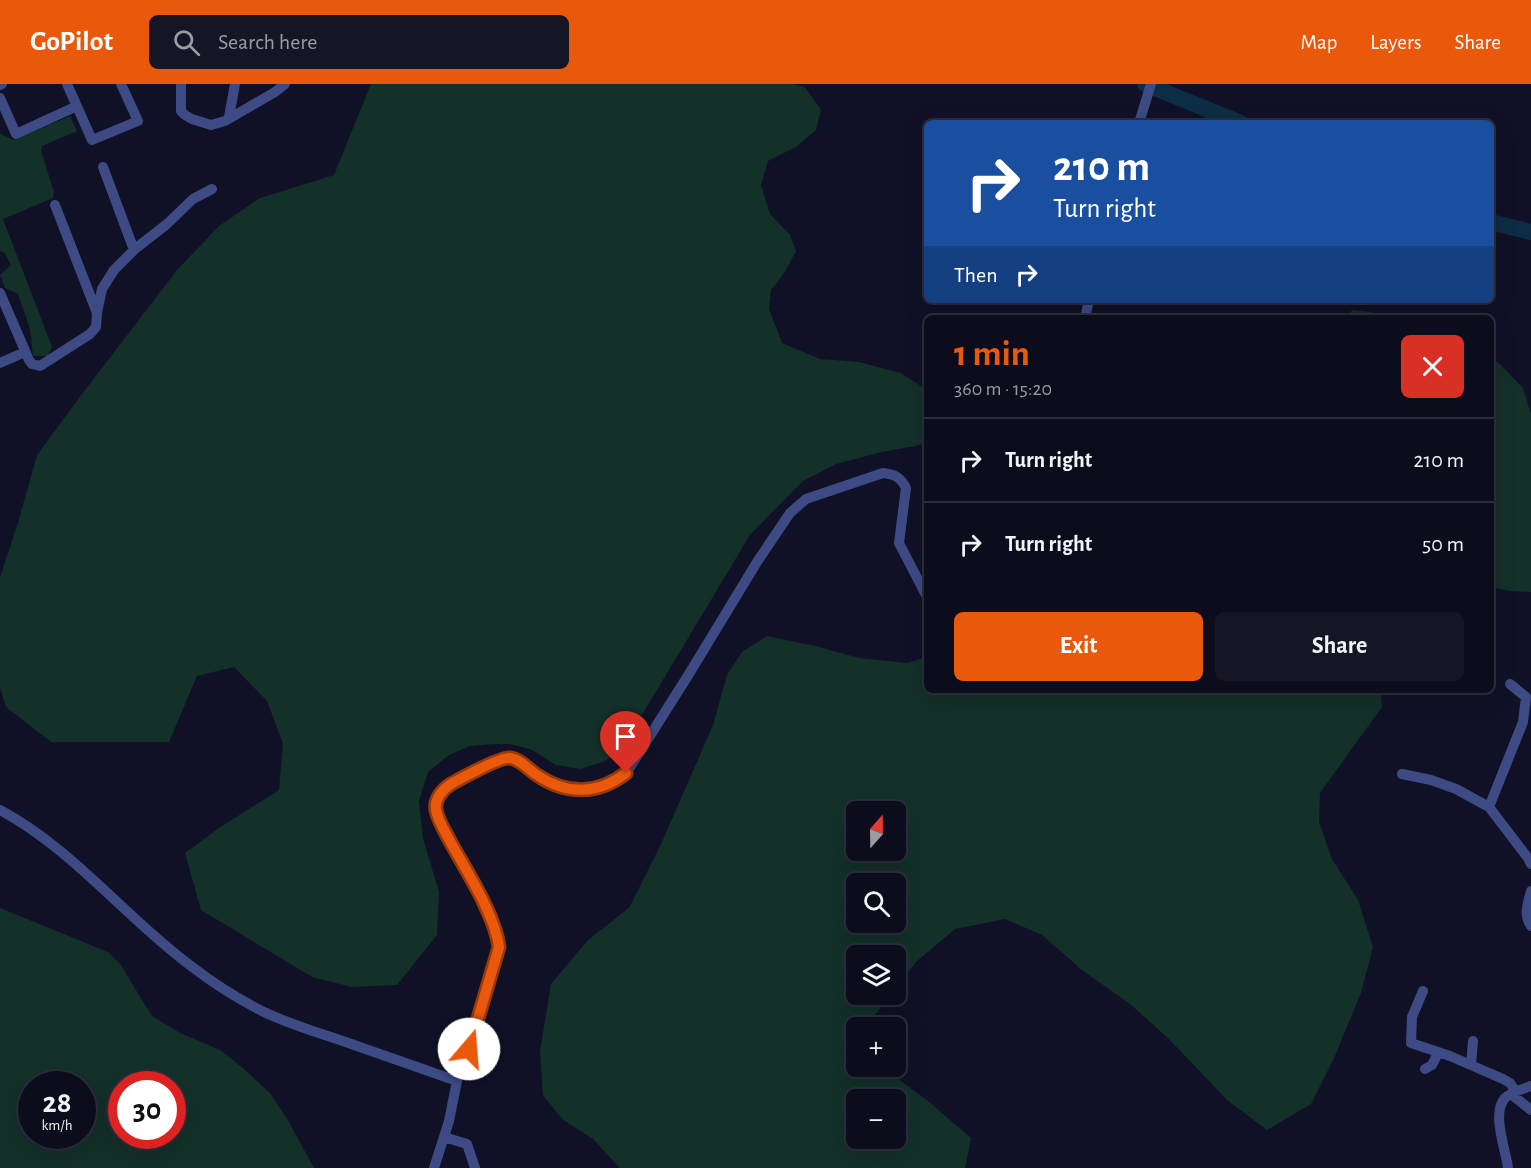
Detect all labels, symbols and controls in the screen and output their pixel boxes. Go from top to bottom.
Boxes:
search box [149,15,569,69]
icon: search [170,26,203,59]
text: GoPilot [30,28,113,56]
text: Search here [218,31,318,53]
text: Map [1301,32,1337,53]
text: Layers [1370,32,1421,53]
text: Share [1454,32,1501,53]
icon: right [954,144,1032,222]
text: 210 m [1053,146,1150,188]
text: Turn right [1053,195,1156,222]
icon: right [1010,258,1043,291]
text: Then [954,264,998,286]
button: close [1401,335,1464,398]
text: 1 min [954,336,1030,372]
text: 360 m · 15:20 [954,379,1052,399]
icon: right [954,444,987,477]
text: Turn right [1005,449,1092,471]
text: 210 m [1414,449,1464,471]
icon: right [954,528,987,561]
text: Turn right [1005,533,1092,555]
text: 50 m [1422,533,1464,555]
button: Exit [954,612,1203,681]
button: Share [1215,612,1464,681]
pin [600,711,651,773]
icon: arrive [609,720,642,753]
north arrow [846,801,906,861]
map controls [846,801,906,1149]
button: search [846,873,906,933]
button: layers [846,945,906,1005]
position arrow [437,1017,501,1081]
button: + [846,1017,906,1077]
speed limit sign: 30 [108,1071,186,1149]
text: 28 [43,1088,71,1118]
button: − [846,1089,906,1149]
text: km/h [42,1118,72,1133]

